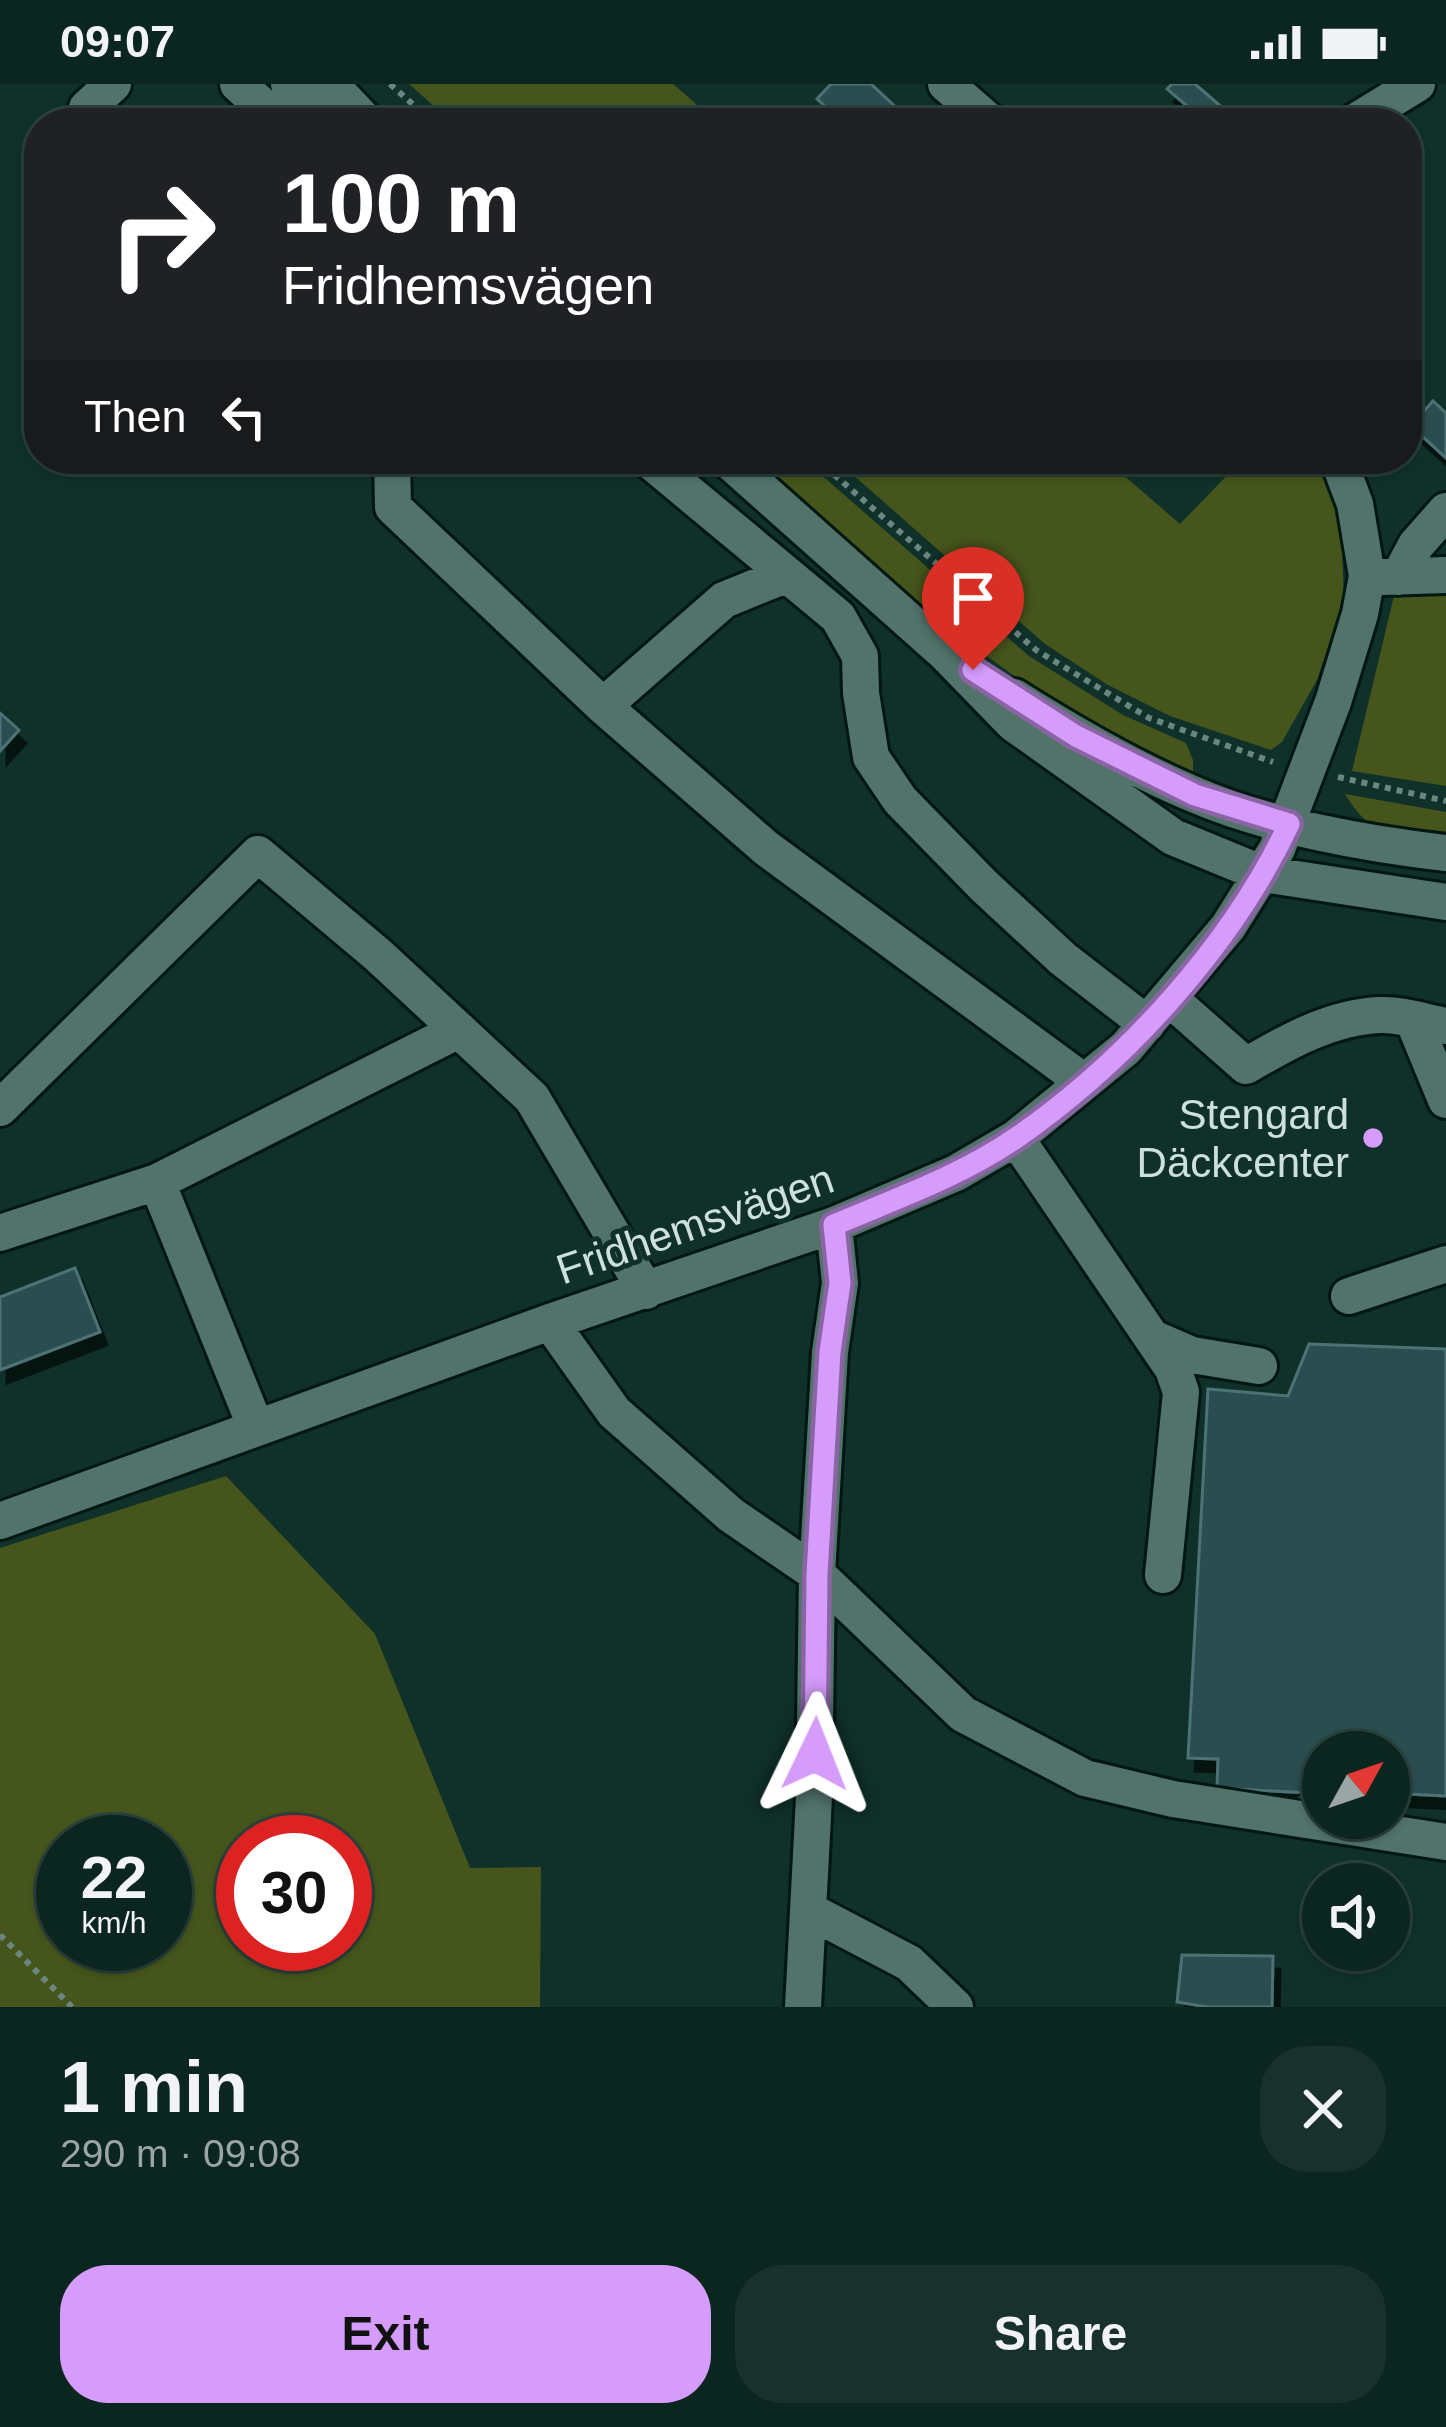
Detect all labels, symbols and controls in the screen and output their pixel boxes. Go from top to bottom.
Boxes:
text: 09:07 [60,16,175,67]
icon: right [84,156,240,312]
text: 100 m [282,156,520,250]
text: Fridhemsvägen [282,255,654,315]
icon: left [211,384,277,450]
text: Then [84,391,187,442]
pin [922,547,1024,670]
icon: arrive [940,565,1006,631]
place label: Stengard Däckcenter [1137,1091,1349,1186]
marker: Stengard Däckcenter [1360,1125,1386,1151]
street label: Fridhemsvägen [551,1155,839,1293]
position arrow [752,1691,878,1817]
north arrow [1302,1731,1410,1839]
map controls [1302,1731,1410,1971]
speed limit sign: 30 [216,1815,372,1971]
text: 22 [81,1844,147,1911]
button: sound [1302,1863,1410,1971]
text: km/h [81,1906,147,1939]
button: close [1260,2046,1386,2172]
text: 1 min [60,2047,248,2127]
text: 290 m · 09:08 [60,2132,301,2175]
button: Exit [60,2265,711,2403]
button: Share [735,2265,1386,2403]

